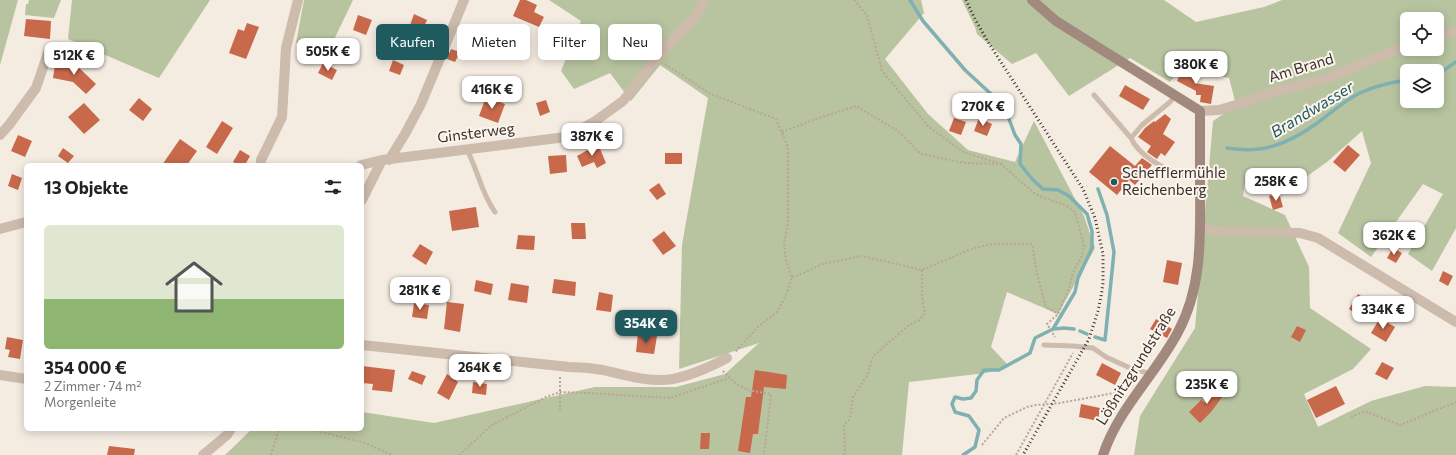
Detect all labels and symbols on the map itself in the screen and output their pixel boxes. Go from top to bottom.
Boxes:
pin: 505K € [295,38,361,72]
pin: 512K € [41,42,107,76]
street label: Am Brand [1266,49,1335,85]
pin: 380K € [1163,51,1229,85]
pin: 416K € [459,76,525,110]
water label: Brandwasser [1267,76,1357,141]
pin: 270K € [950,93,1016,127]
street label: Ginsterweg [436,118,516,146]
pin: 387K € [559,123,625,157]
place label: Schefflermühle Reichenberg [1122,163,1226,198]
pin: 258K € [1243,168,1309,202]
marker: Schefflermühle Reichenberg [1109,177,1119,187]
pin: 362K € [1361,222,1427,256]
pin: 281K € [387,277,453,311]
pin: 334K € [1350,296,1416,330]
street label: Lößnitzgrundstraße [1091,303,1179,428]
pin: 354K € [613,310,679,344]
pin: 264K € [447,354,513,388]
pin: 235K € [1174,371,1240,405]

